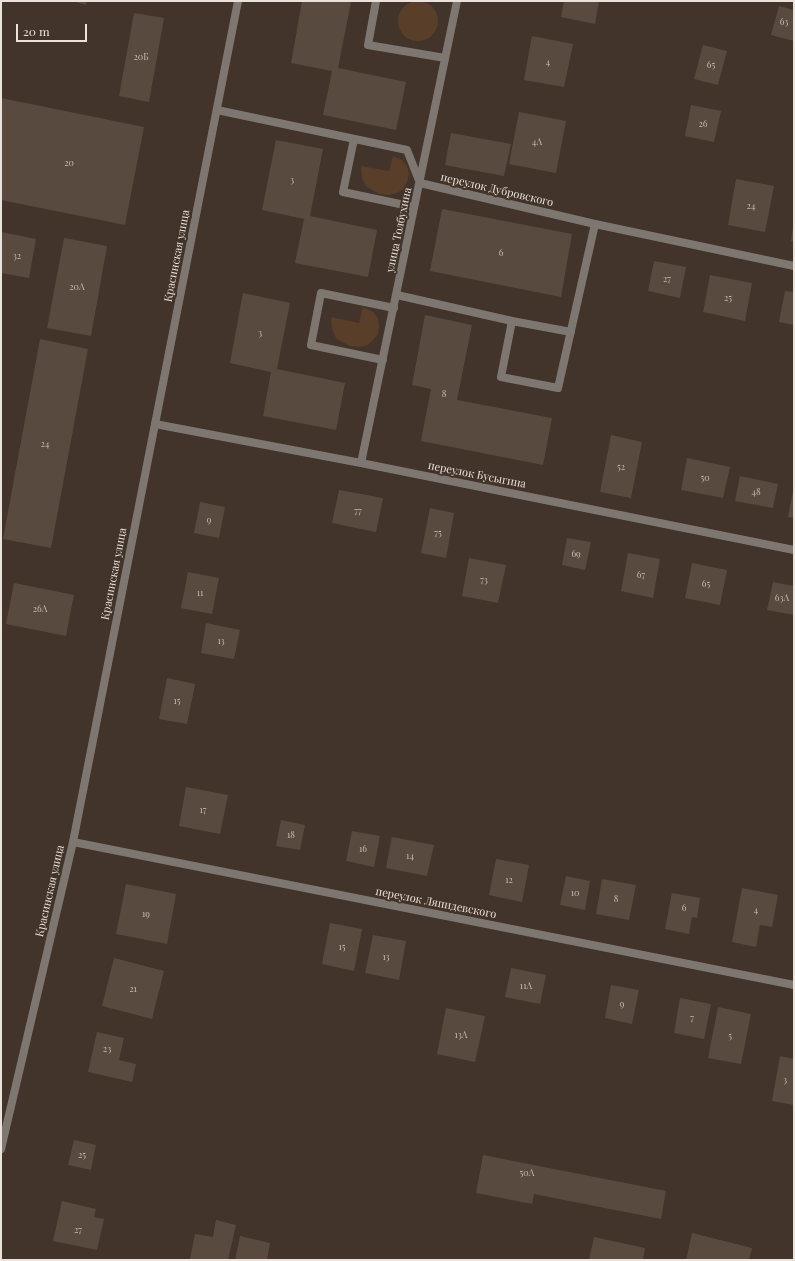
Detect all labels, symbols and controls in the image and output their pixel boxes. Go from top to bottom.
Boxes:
scale bar [18,16,89,42]
house number: 63 [780,17,788,27]
text: 20 m [23,23,50,39]
house number: 20Б [133,52,149,62]
house number: 4 [546,57,550,67]
house number: 65 [707,60,715,70]
house number: 26 [699,119,707,129]
house number: 4А [532,137,542,147]
house number: 20 [64,158,74,168]
street label: переулок Дубровского [439,171,555,209]
house number: 3 [290,175,294,185]
street label: улица Толбухина [384,186,414,274]
house number: 24 [747,201,755,211]
street label: Красинская улица [162,209,192,303]
house number: 6 [499,248,503,258]
house number: 32 [13,251,21,261]
house number: 27 [663,274,671,284]
house number: 20А [69,282,85,292]
house number: 25 [724,293,732,303]
house number: 3 [258,328,262,338]
house number: 8 [442,389,446,399]
house number: 24 [41,439,49,449]
street label: переулок Бусыгина [427,459,527,491]
house number: 52 [617,462,625,472]
house number: 50 [700,473,710,483]
house number: 48 [751,487,761,497]
house number: 77 [354,506,362,516]
house number: 9 [207,515,211,525]
street label: Красинская улица [99,527,129,621]
house number: 75 [434,528,442,538]
house number: 69 [571,549,581,559]
house number: 67 [637,570,645,580]
house number: 73 [480,575,488,585]
house number: 65 [702,579,710,589]
house number: 11 [197,588,203,598]
house number: 63А [775,593,789,603]
house number: 26А [33,604,47,614]
house number: 13 [217,636,225,646]
house number: 15 [174,696,180,706]
house number: 17 [200,805,206,815]
house number: 18 [287,830,295,840]
street label: Красинская улица [33,844,67,938]
house number: 16 [359,844,367,854]
house number: 14 [406,851,414,861]
house number: 12 [505,875,513,885]
street label: переулок Ляпидевского [374,885,498,921]
house number: 10 [571,888,579,898]
house number: 8 [614,894,618,904]
house number: 6 [682,903,686,913]
house number: 4 [754,905,758,915]
house number: 19 [142,909,150,919]
house number: 15 [339,942,345,952]
house number: 13 [382,952,390,962]
house number: 11А [520,981,532,991]
house number: 21 [129,984,137,994]
house number: 9 [620,999,624,1009]
house number: 7 [690,1013,694,1023]
house number: 13А [455,1030,467,1040]
house number: 5 [728,1031,732,1041]
house number: 23 [103,1044,111,1054]
house number: 3 [783,1075,787,1085]
house number: 25 [78,1150,86,1160]
house number: 50А [520,1168,534,1178]
house number: 27 [74,1225,82,1235]

